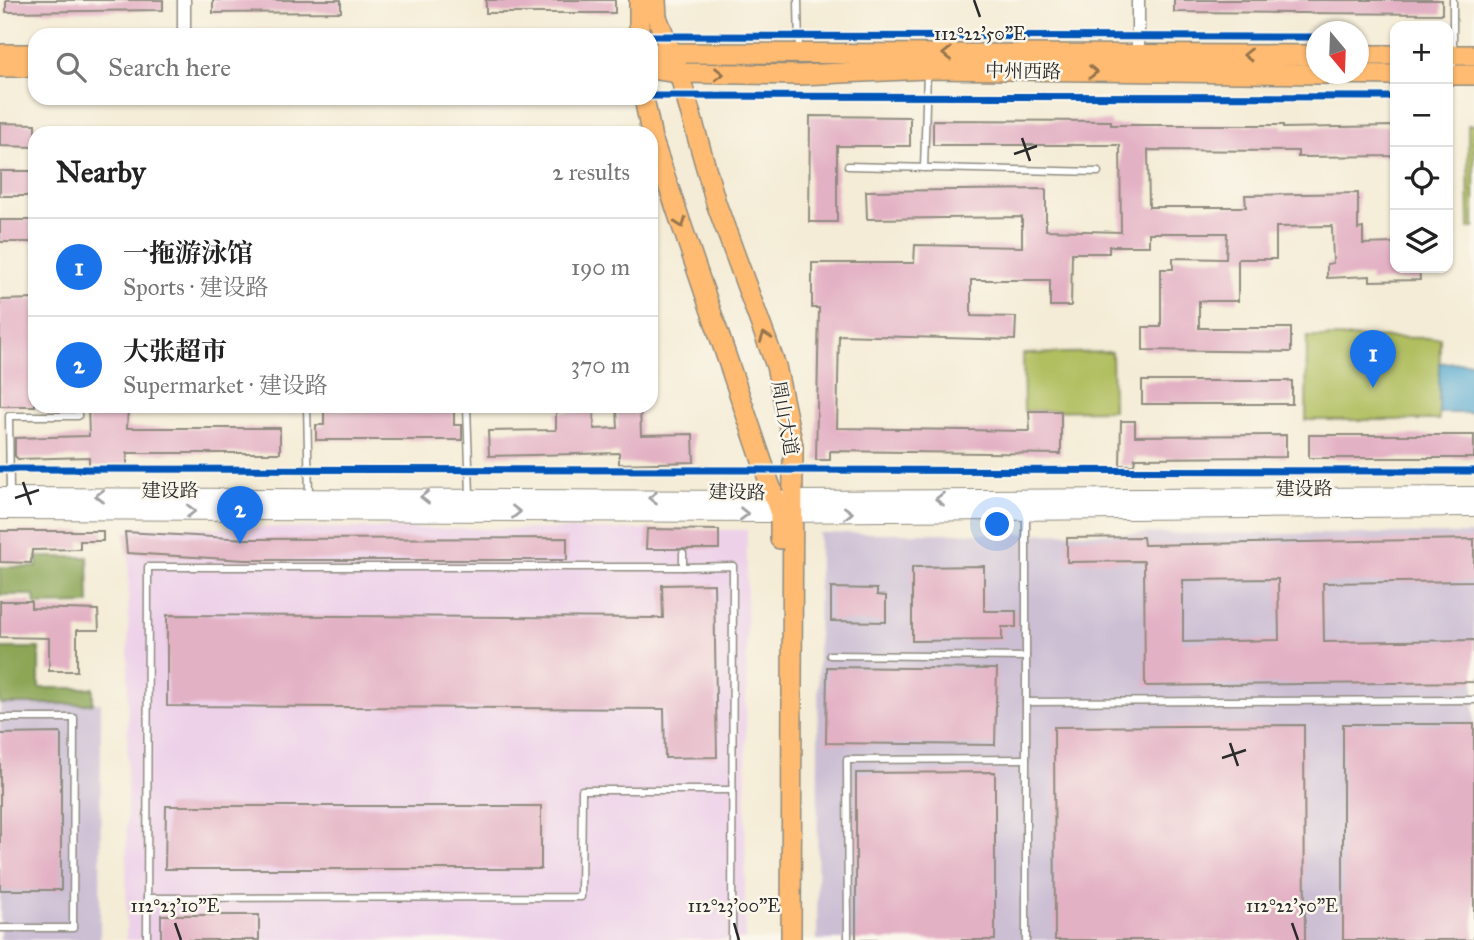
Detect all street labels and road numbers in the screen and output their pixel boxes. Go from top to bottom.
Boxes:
street label: 中州西路 [985,59,1061,83]
street label: 周山大道 [767,379,803,457]
street label: 建设路 [1275,477,1333,500]
street label: 建设路 [141,479,199,502]
street label: 建设路 [708,480,766,504]

